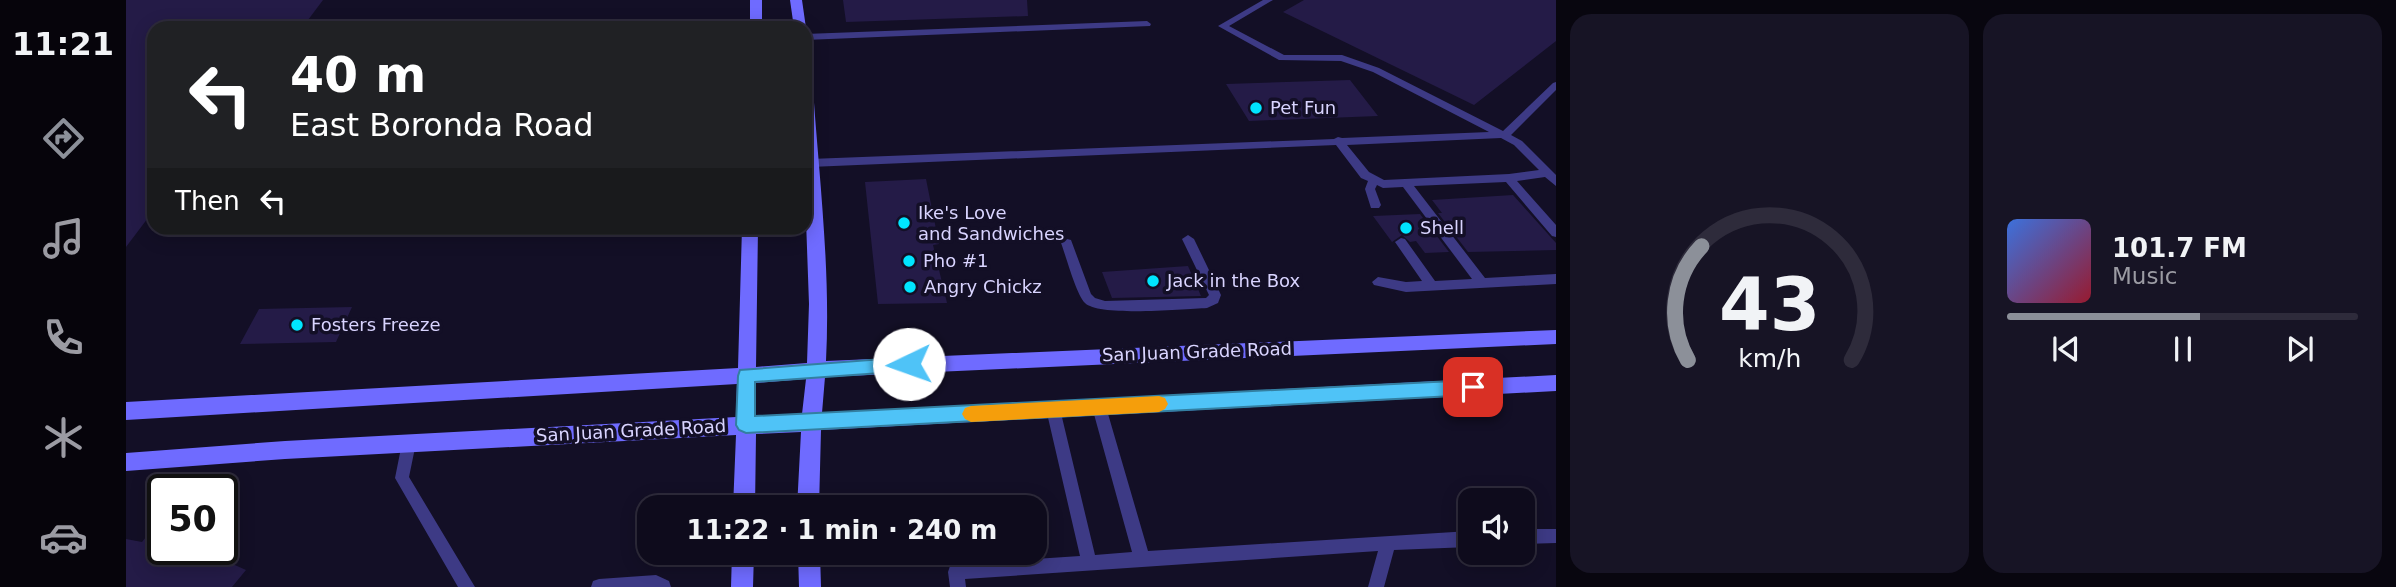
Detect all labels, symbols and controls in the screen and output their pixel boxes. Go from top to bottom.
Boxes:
text: 11:21 [12,25,114,63]
text: 40 m [290,47,426,104]
icon: left [175,49,266,140]
place label: Pet Fun [1270,97,1336,118]
marker: Pet Fun [1248,100,1264,116]
text: East Boronda Road [290,106,593,144]
icon: directions [39,114,88,163]
icon: left [254,182,292,220]
text: Then [175,186,240,216]
place label: Ike's Love and Sandwiches [918,202,1064,244]
icon: music [39,214,88,263]
marker: Ike's Love and Sandwiches [896,215,912,231]
place label: Shell [1420,217,1464,238]
marker: Shell [1398,220,1414,236]
text: 101.7 FM [2112,233,2247,263]
place label: Pho #1 [923,250,989,271]
marker: Pho #1 [901,253,917,269]
text: 43 [1719,262,1820,347]
text: Music [2112,263,2177,289]
place label: Jack in the Box [1166,270,1301,291]
marker: Jack in the Box [1145,273,1161,289]
place label: Angry Chickz [924,276,1042,297]
marker: Angry Chickz [902,279,918,295]
icon: phone [39,313,88,362]
place label: Fosters Freeze [311,314,440,335]
marker: Fosters Freeze [289,317,305,333]
position arrow [872,327,946,401]
icon: previous [2047,330,2085,368]
icon: pause [2164,330,2202,368]
icon: next [2281,330,2319,368]
street label: San Juan Grade Road [1102,338,1292,365]
text: km/h [1738,343,1801,372]
pin [1443,357,1503,417]
icon: arrive [1454,368,1492,406]
icon: climate [39,413,88,462]
street label: San Juan Grade Road [535,415,727,446]
speed limit sign: 50 [147,474,238,565]
map controls [1458,488,1535,565]
button: sound [1458,488,1535,565]
icon: car [39,513,88,562]
text: 11:22 · 1 min · 240 m [687,515,997,545]

